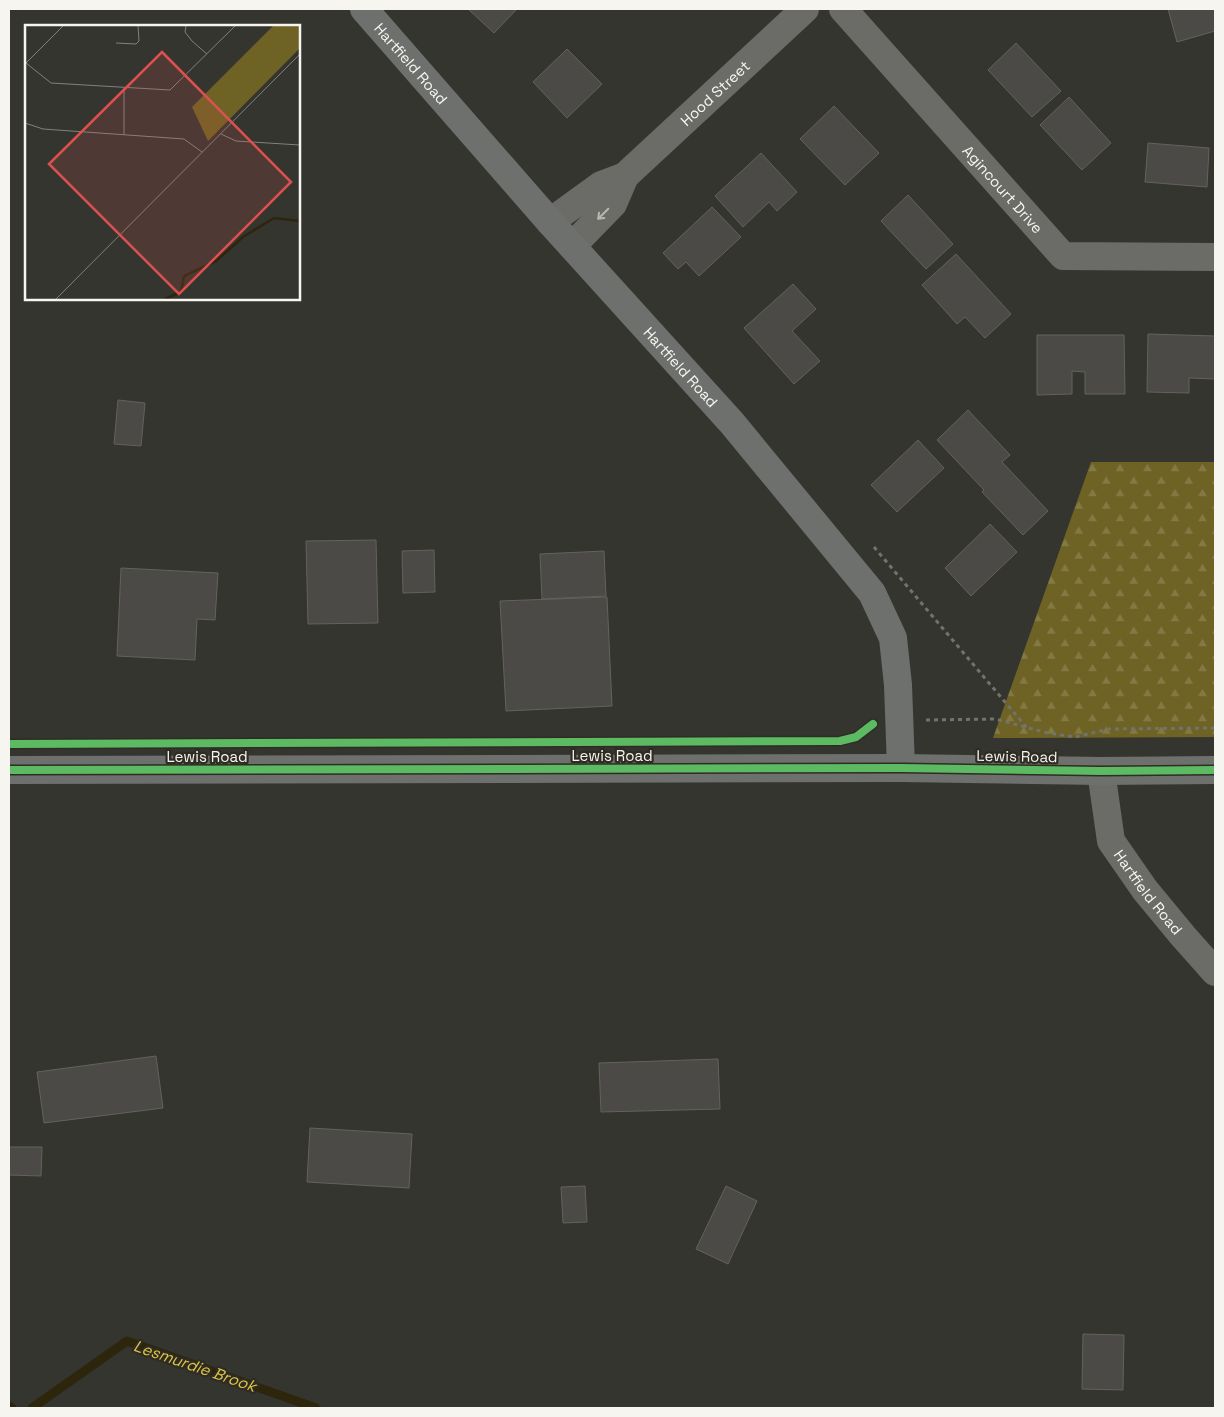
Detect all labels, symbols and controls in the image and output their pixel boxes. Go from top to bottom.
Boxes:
street label: Hartfield Road [371,19,452,108]
inset map [25,25,300,300]
street label: Hood Street [676,56,753,130]
street label: Agincourt Drive [959,141,1048,237]
one-way arrow [597,208,609,220]
street label: Hartfield Road [640,323,722,411]
street label: Lewis Road [571,746,653,765]
street label: Lewis Road [976,746,1058,766]
street label: Lewis Road [166,747,248,766]
street label: Hartfield Road [1110,846,1187,938]
water label: Lesmurdie Brook [131,1335,261,1398]

